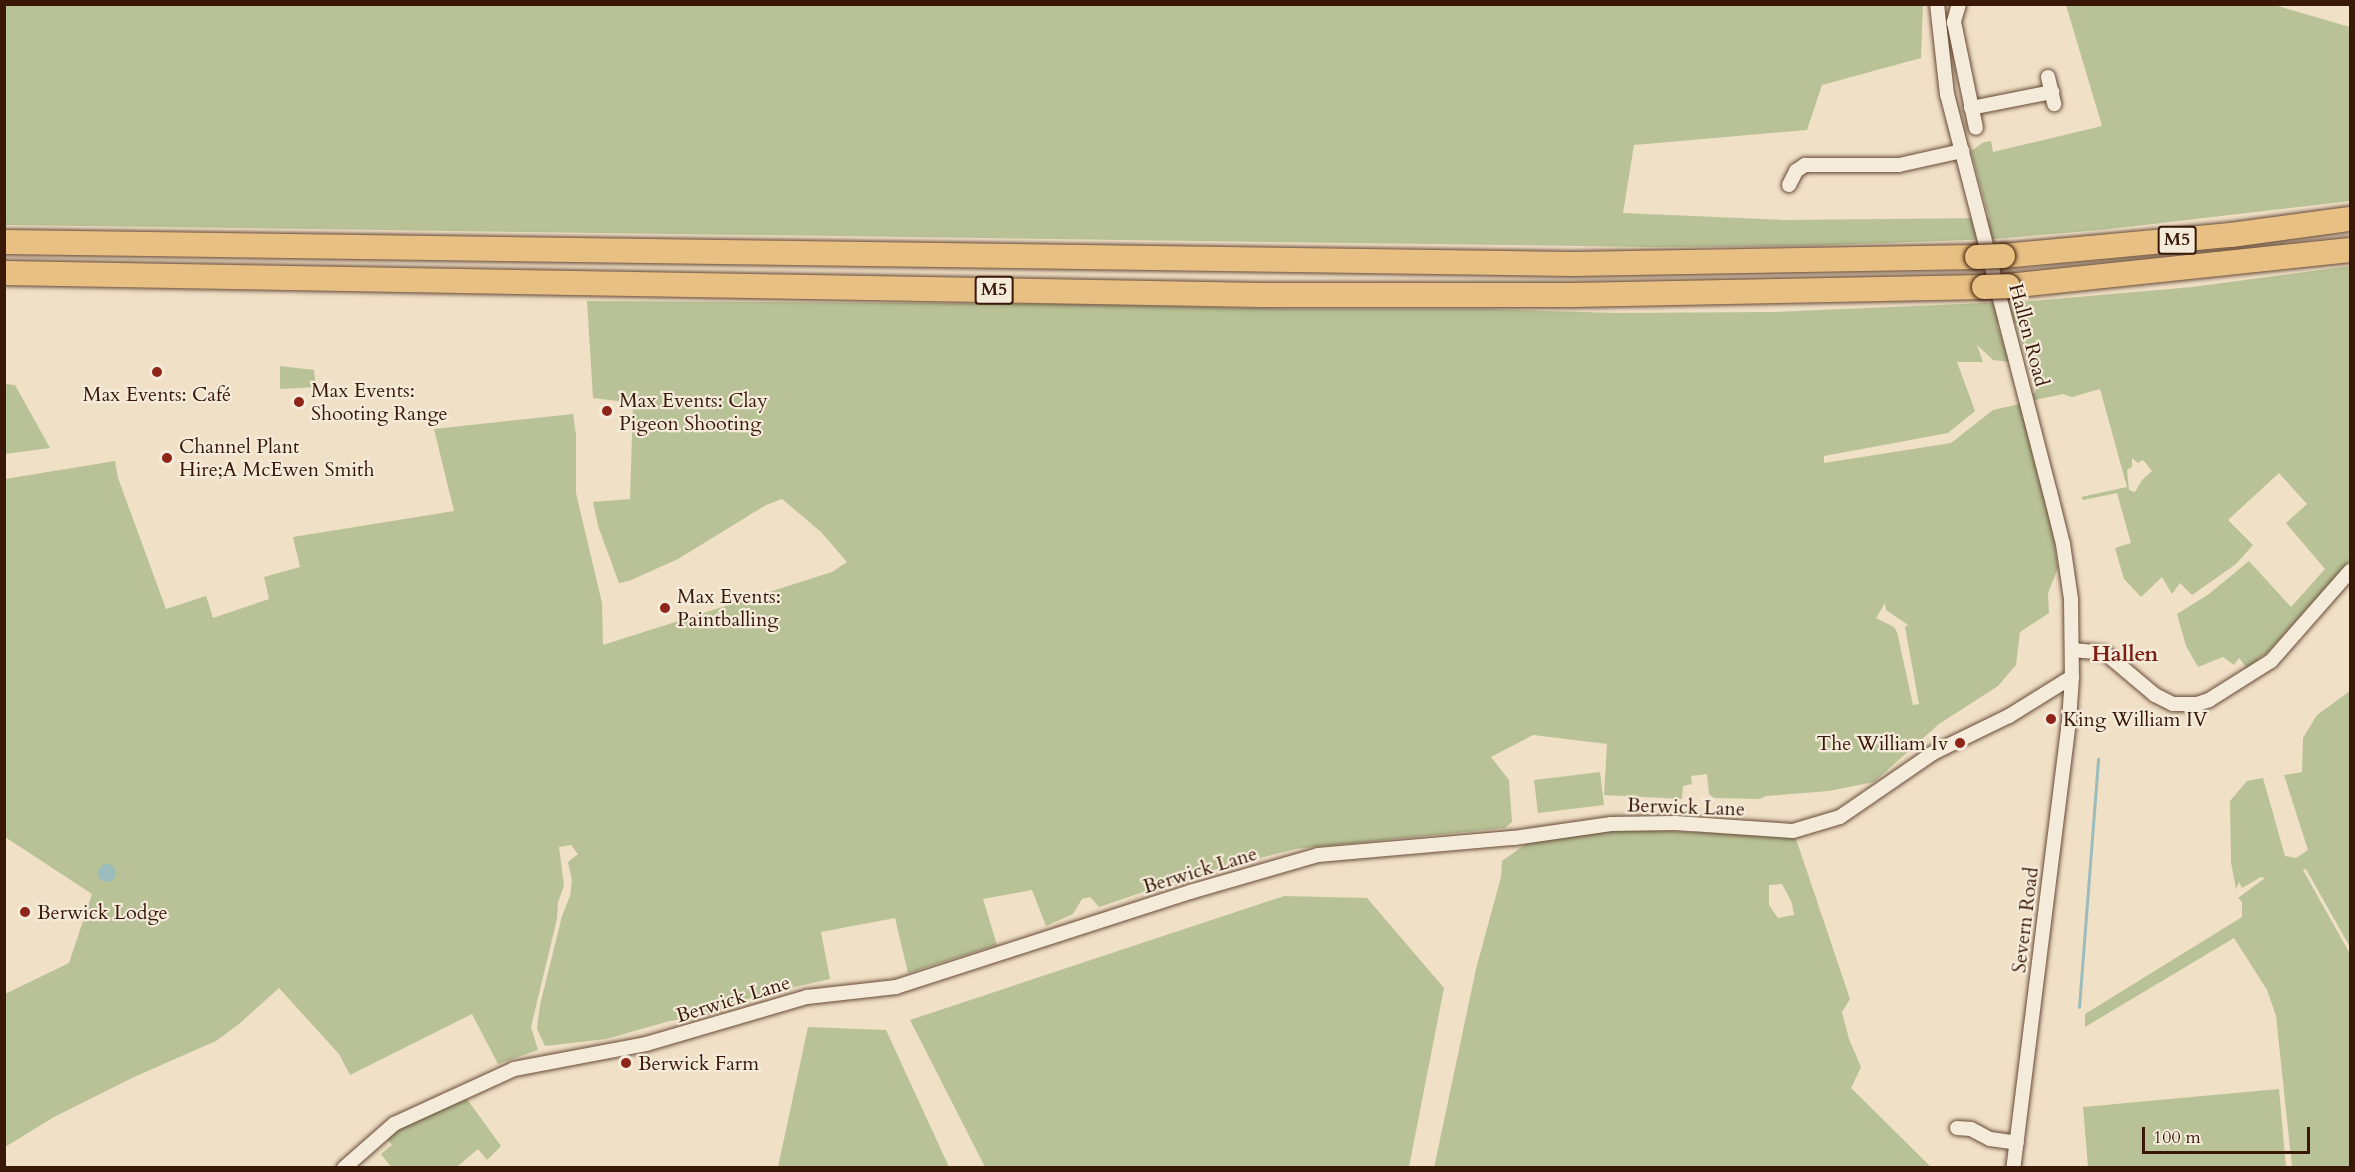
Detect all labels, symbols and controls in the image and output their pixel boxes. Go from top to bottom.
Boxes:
road number: M5 [2158,225,2196,255]
road number: M5 [974,275,1014,305]
street label: Hallen Road [2004,281,2054,389]
marker: Max Events: Café [150,365,164,379]
place label: Max Events: Shooting Range [311,378,448,425]
place label: Max Events: Café [83,382,231,406]
place label: Max Events: Clay Pigeon Shooting [619,388,768,435]
marker: Max Events: Shooting Range [292,395,306,409]
marker: Max Events: Clay Pigeon Shooting [600,404,614,418]
place label: Channel Plant Hire;A McEwen Smith [179,434,374,481]
marker: Channel Plant Hire;A McEwen Smith [160,451,174,465]
place label: Max Events: Paintballing [677,584,781,631]
marker: Max Events: Paintballing [658,601,672,615]
district label: Hallen [2092,642,2158,668]
place label: King William IV [2063,707,2207,731]
marker: King William IV [2044,712,2058,726]
place label: The William Iv [1817,731,1948,755]
marker: The William Iv [1953,736,1967,750]
street label: Berwick Lane [1627,793,1745,821]
street label: Berwick Lane [1140,841,1260,899]
street label: Severn Road [2007,866,2043,974]
place label: Berwick Lodge [37,900,168,924]
marker: Berwick Lodge [18,905,32,919]
street label: Berwick Lane [673,970,793,1028]
place label: Berwick Farm [638,1051,759,1075]
marker: Berwick Farm [619,1056,633,1070]
scale bar [2145,1115,2313,1153]
text: 100 m [2153,1125,2201,1150]

